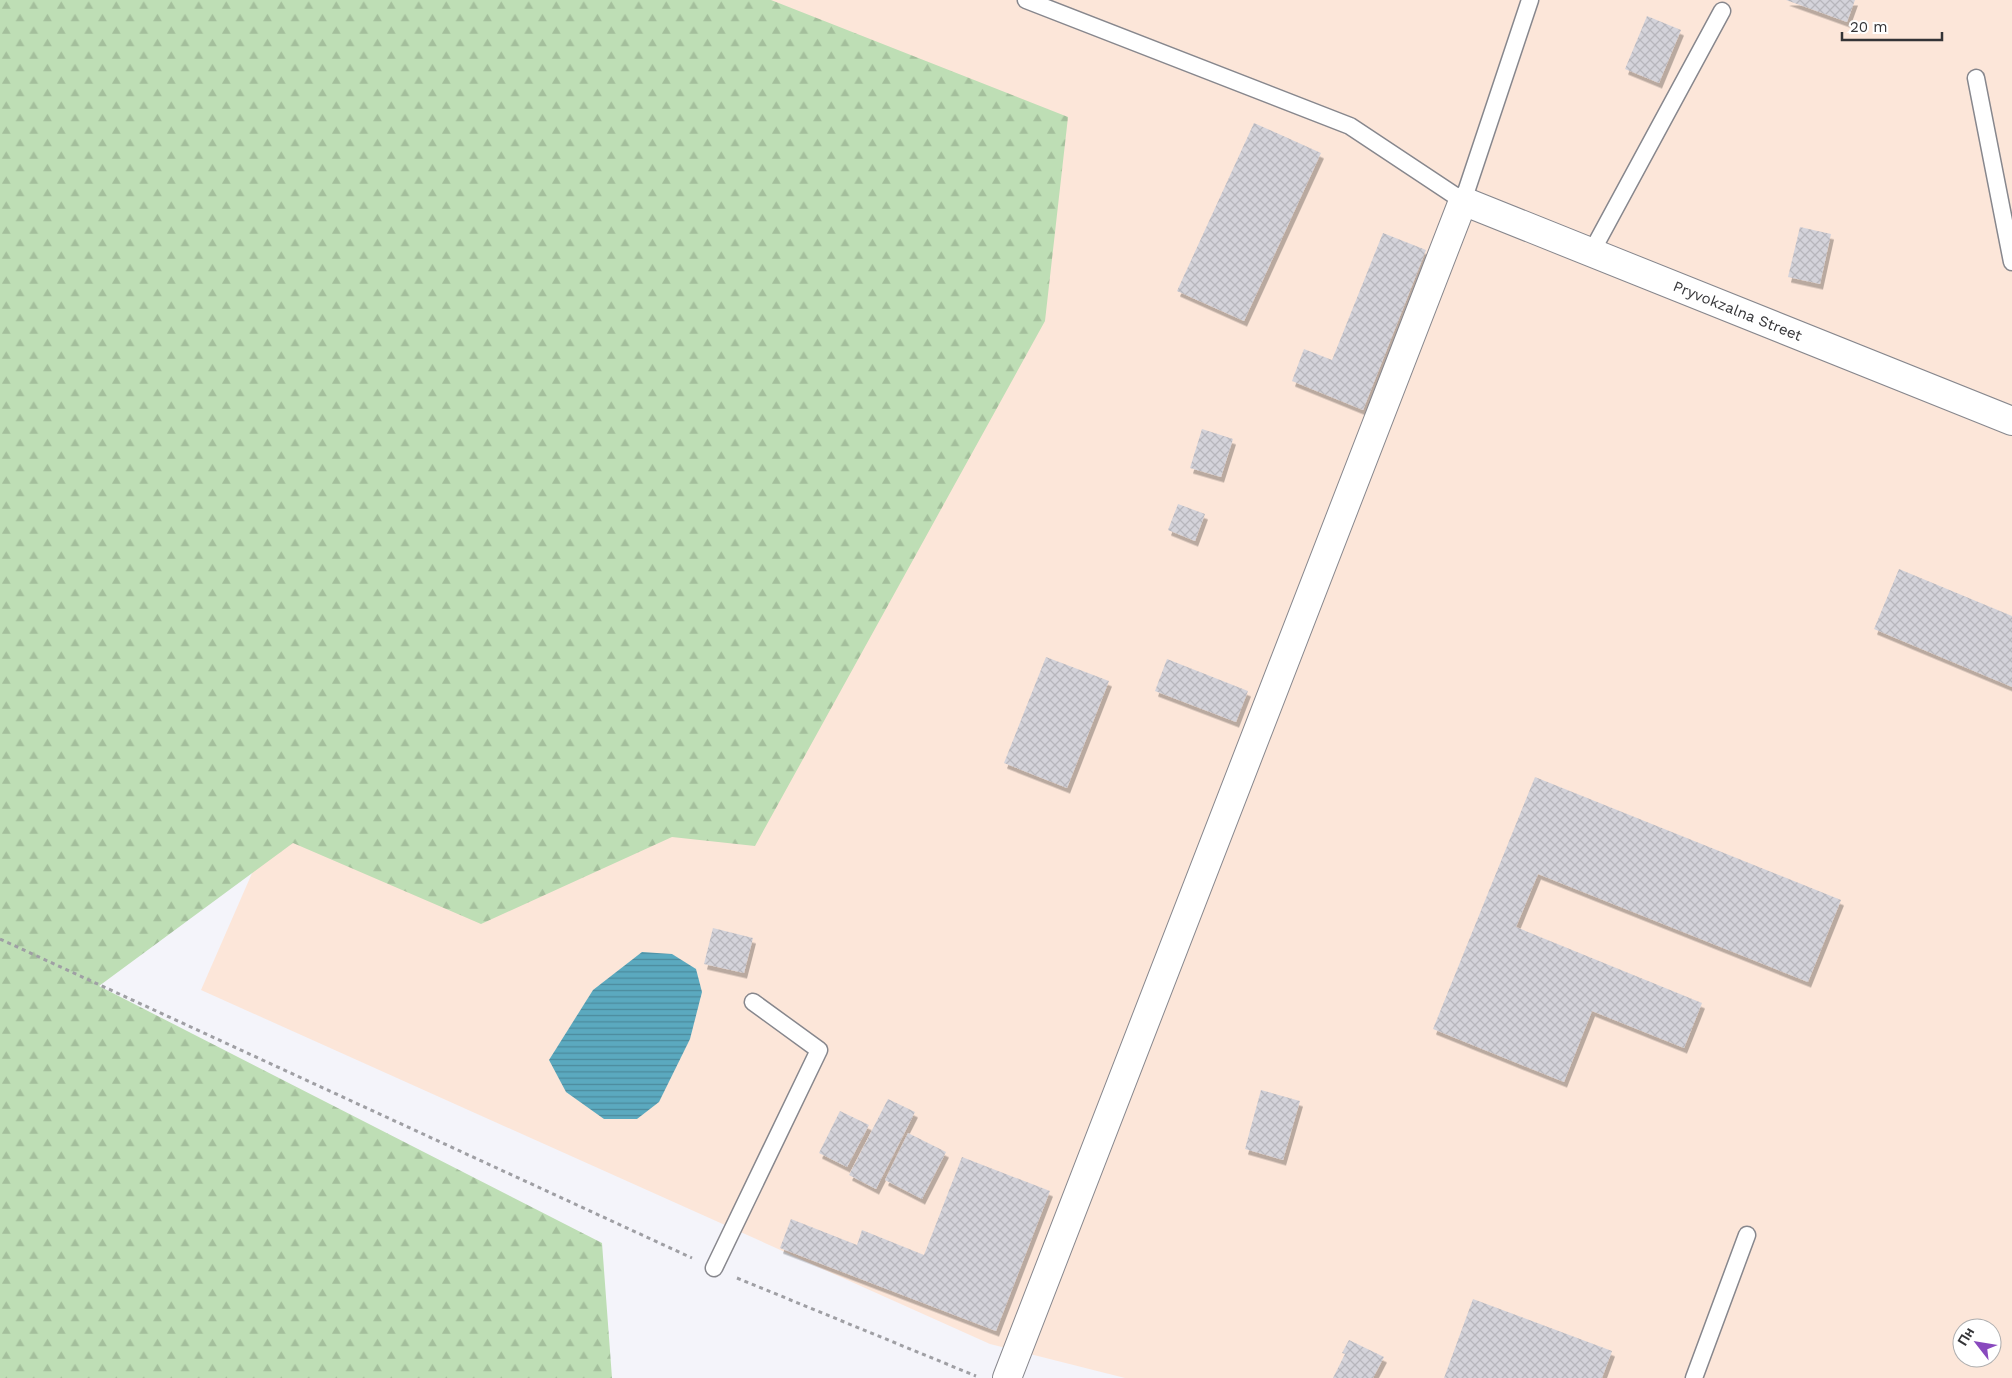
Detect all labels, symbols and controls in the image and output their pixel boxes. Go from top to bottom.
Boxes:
scale bar [1842,10,1942,42]
text: 20 m [1850,18,1888,36]
street label: Pryvokzalna Street [1670,277,1805,345]
north arrow [1952,1318,2002,1368]
text: Пн [1954,1324,1977,1348]

